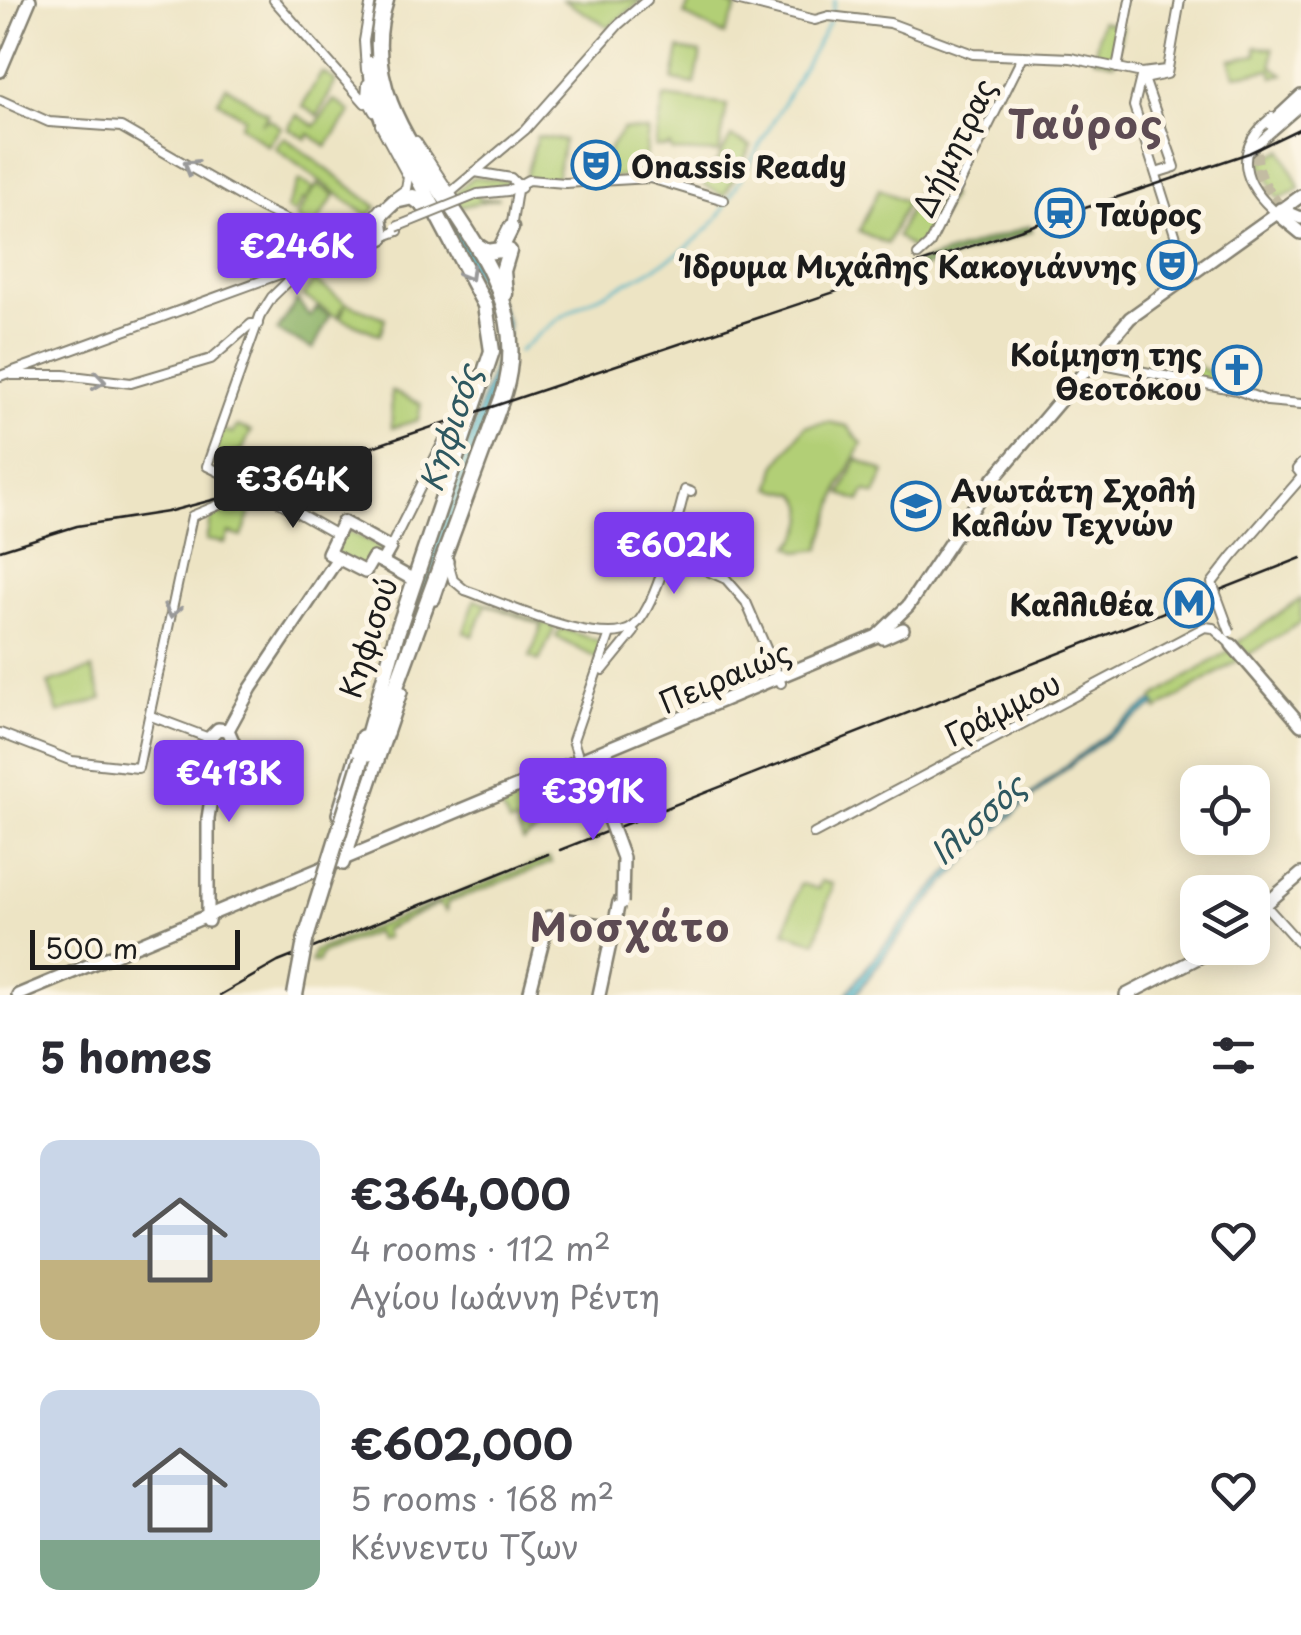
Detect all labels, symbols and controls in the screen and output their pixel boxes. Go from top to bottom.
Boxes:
street label: Δήμητρας [900,70,1006,224]
district label: Ταύρος [1007,92,1165,153]
theatre icon: Onassis Ready [570,139,622,191]
place label: Onassis Ready [631,143,847,188]
one-way arrow [183,159,201,178]
station icon: Ταύρος [1034,187,1086,239]
place label: Ταύρος [1095,191,1202,236]
pin: €246K [227,213,367,298]
text: €246K [240,221,355,269]
theatre icon: Ίδρυμα Μιχάλης Κακογιάννης [1146,239,1198,291]
place label: Ίδρυμα Μιχάλης Κακογιάννης [678,243,1137,288]
one-way arrow [455,263,475,281]
place label: Κοίμηση της Θεοτόκου [1010,331,1202,410]
church icon: Κοίμηση της Θεοτόκου [1211,344,1263,396]
water label: Κηφισός [406,356,493,497]
one-way arrow [90,370,107,391]
pin: €364K [223,446,363,531]
text: €364K [236,454,350,502]
place label: Ανωτάτη Σχολή Καλών Τεχνών [951,467,1196,546]
school or university icon: Ανωτάτη Σχολή Καλών Τεχνών [890,480,942,532]
pin: €602K [604,512,744,597]
text: €602K [616,520,732,568]
street label: Κηφισού [326,571,408,703]
metro station icon: Καλλιθέα [1163,577,1215,629]
place label: Καλλιθέα [1010,581,1154,626]
one-way arrow [162,602,183,619]
street label: Πειραιώς [651,628,797,724]
street label: Γράμμου [936,660,1068,756]
pin: €413K [159,740,299,825]
text: €413K [176,748,282,796]
pin: €391K [523,758,663,843]
water label: Ιλισσός [918,761,1037,875]
map controls [1180,765,1270,965]
button: locate [1180,765,1270,855]
text: €391K [541,766,645,814]
button: layers [1180,875,1270,965]
district label: Μοσχάτο [530,895,732,956]
scale bar [30,925,240,970]
text: 500 m [45,926,138,969]
text: 5 homes [40,1024,212,1087]
icon: filters [1206,1028,1261,1083]
text: €364,000 [350,1161,571,1224]
icon: home [120,1180,240,1300]
icon: heart [1206,1213,1261,1268]
text: 4 rooms · 112 m² [350,1224,611,1272]
text: Αγίου Ιωάννη Ρέντη [350,1272,660,1320]
text: €602,000 [350,1411,573,1474]
icon: home [120,1430,240,1550]
icon: heart [1206,1463,1261,1518]
text: 5 rooms · 168 m² [350,1474,614,1522]
text: Κέννεντυ Τζων [350,1522,579,1570]

